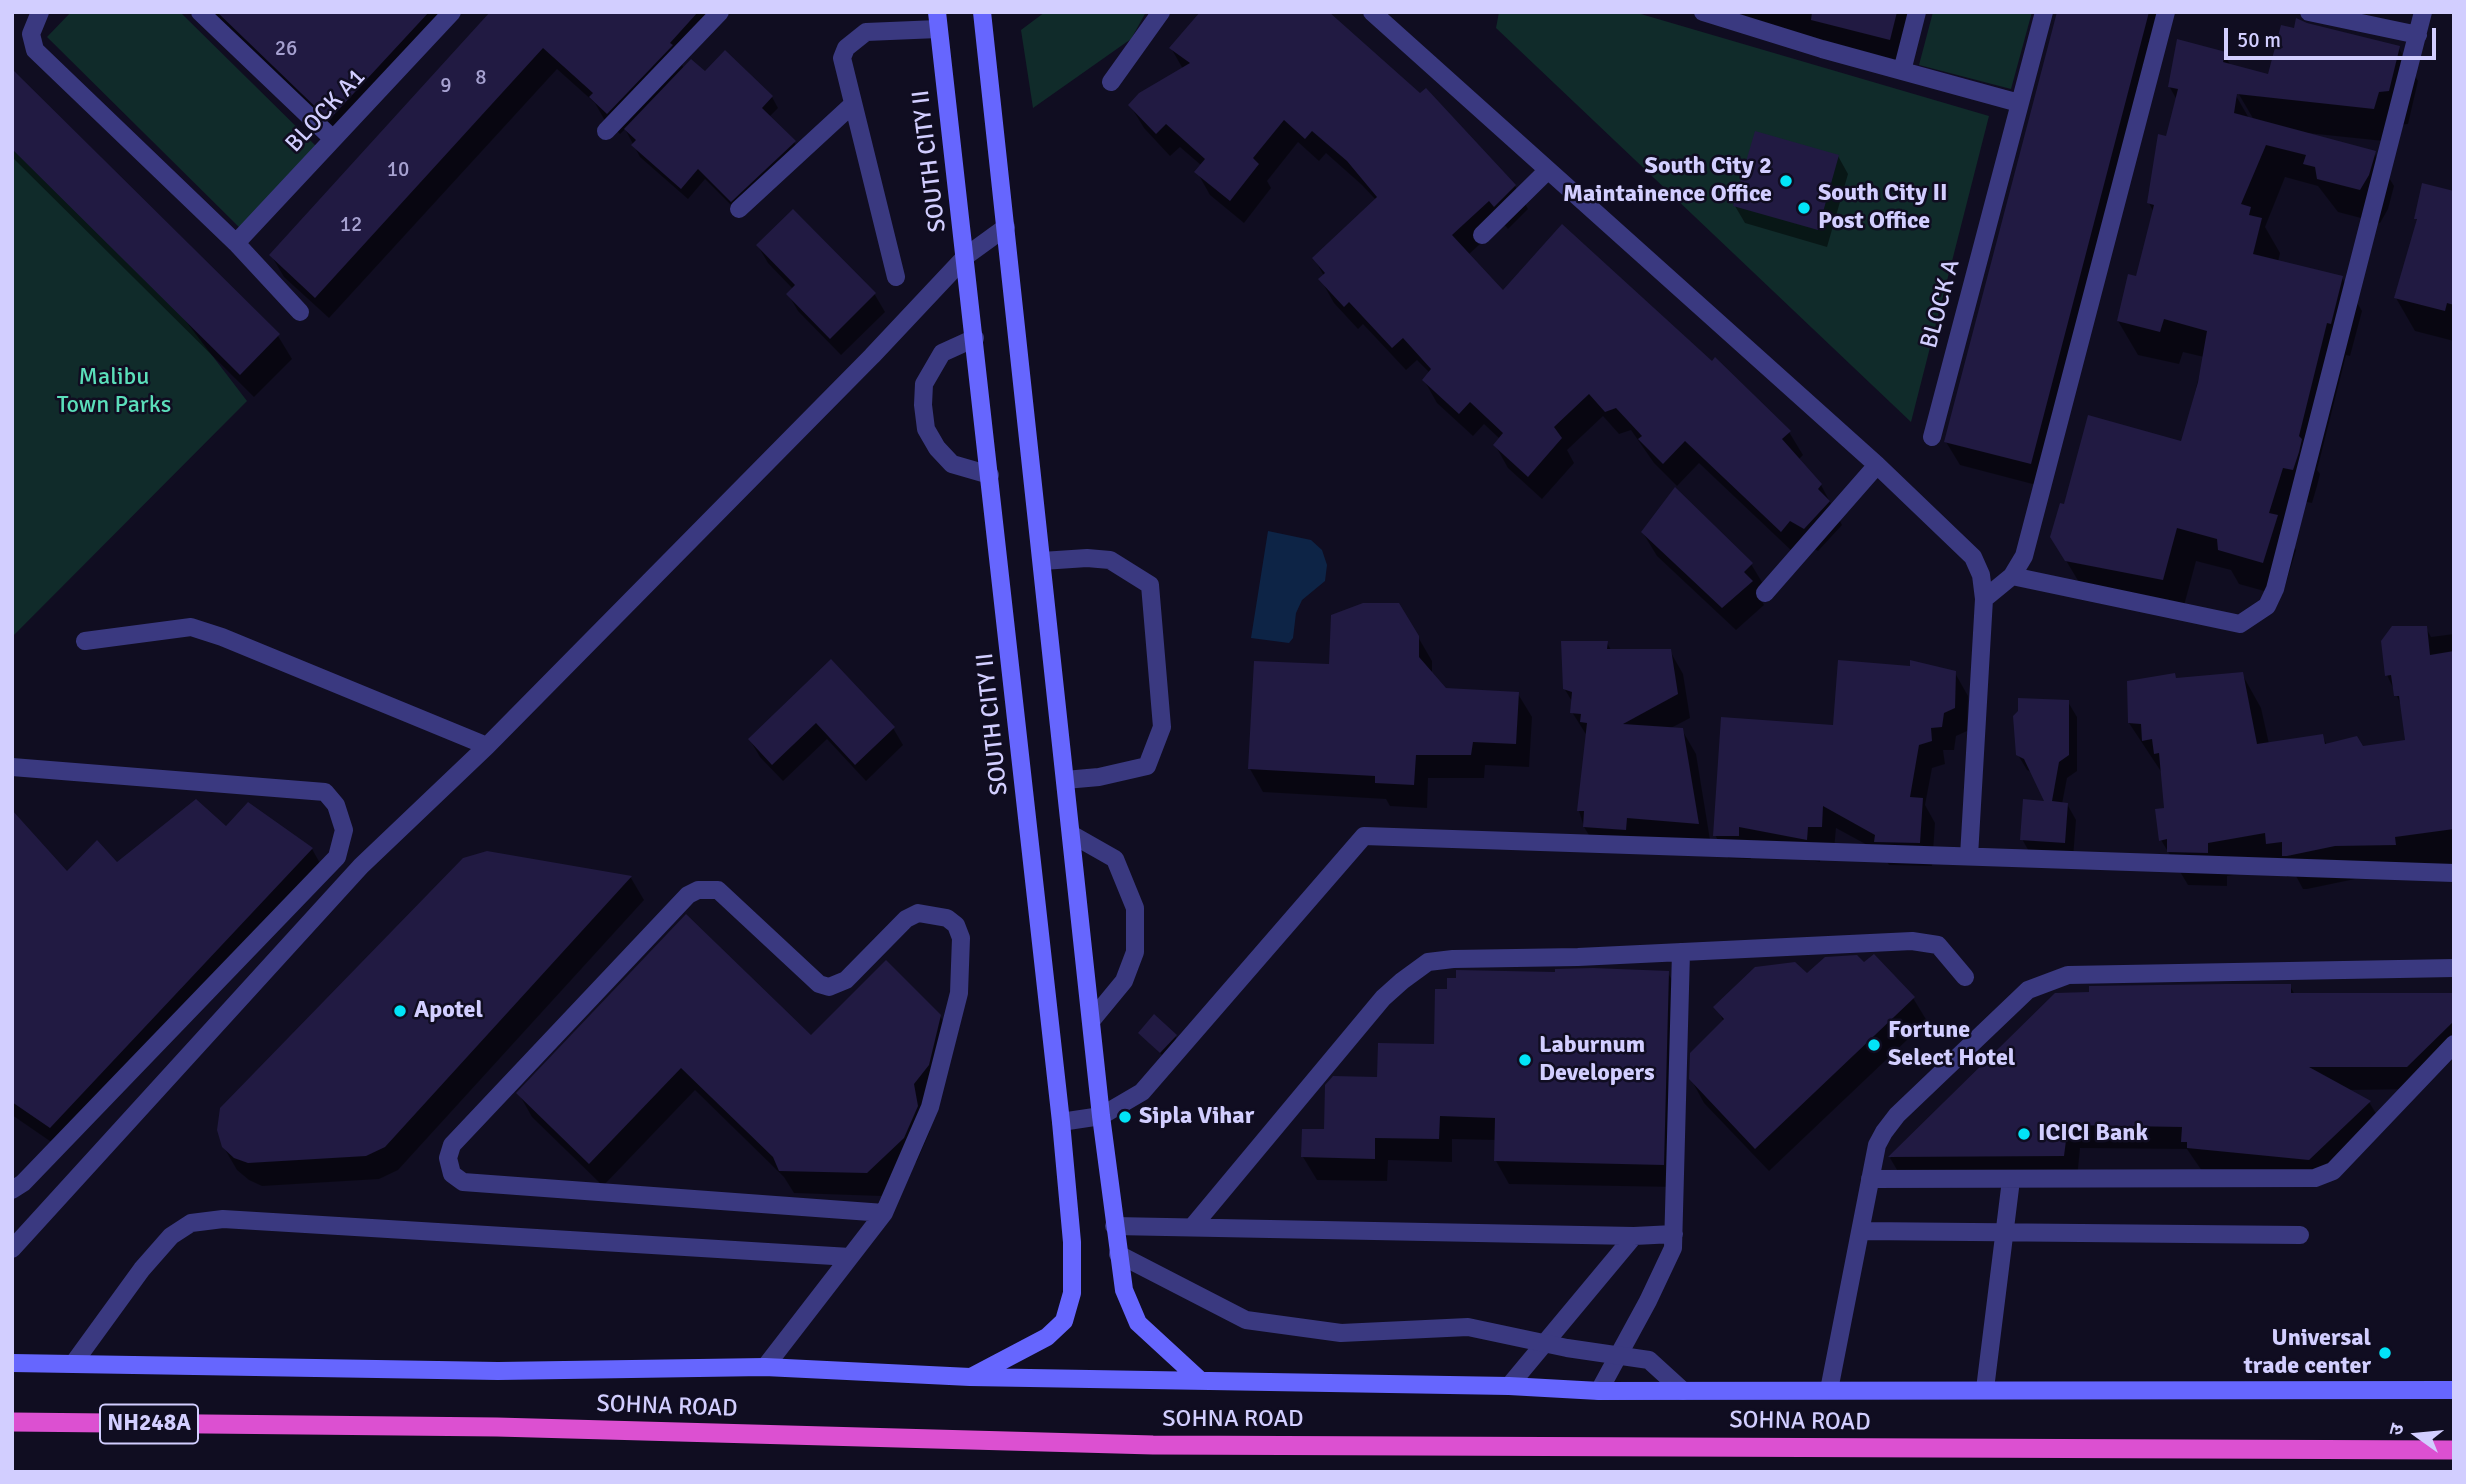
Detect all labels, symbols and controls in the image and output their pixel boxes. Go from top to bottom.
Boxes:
scale bar [2228,14,2440,58]
text: 50 m [2237,27,2281,53]
house number: 26 [275,36,297,62]
street label: BLOCK A1 [280,63,372,159]
house number: 8 [475,65,487,91]
house number: 9 [440,73,452,99]
street label: SOUTH CITY II [907,88,953,234]
place label: South City 2 Maintainence Office [1563,153,1772,209]
house number: 10 [387,157,409,183]
marker: South City 2 Maintainence Office [1778,173,1794,189]
place label: South City II Post Office [1818,180,1948,236]
marker: South City II Post Office [1796,200,1812,216]
house number: 12 [340,212,362,238]
street label: BLOCK A [1915,256,1967,352]
park label: Malibu Town Parks [57,364,171,420]
street label: SOUTH CITY II [971,651,1015,797]
place label: Apotel [414,997,483,1025]
marker: Apotel [392,1003,408,1019]
place label: Fortune Select Hotel [1888,1017,2015,1073]
place label: Laburnum Developers [1539,1032,1655,1088]
marker: Fortune Select Hotel [1866,1037,1882,1053]
marker: Laburnum Developers [1517,1052,1533,1068]
place label: Sipla Vihar [1139,1103,1254,1131]
marker: Sipla Vihar [1117,1109,1133,1125]
place label: ICICI Bank [2038,1120,2148,1148]
marker: ICICI Bank [2016,1126,2032,1142]
place label: Universal trade center [2244,1325,2371,1381]
marker: Universal trade center [2377,1345,2393,1361]
street label: SOHNA ROAD [596,1390,738,1424]
north arrow [2382,1400,2452,1470]
road number: NH248A [100,1404,198,1443]
street label: SOHNA ROAD [1162,1406,1304,1434]
street label: SOHNA ROAD [1729,1406,1871,1438]
text: उ [2384,1421,2410,1438]

